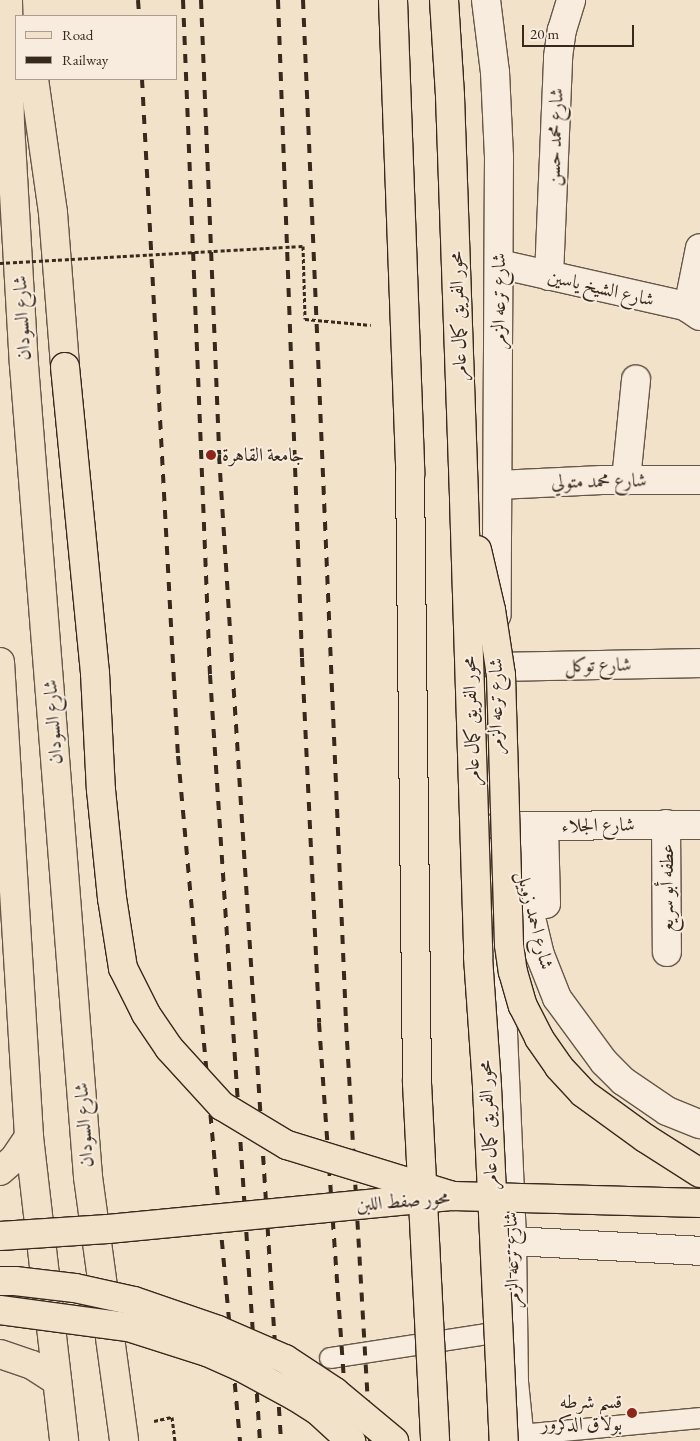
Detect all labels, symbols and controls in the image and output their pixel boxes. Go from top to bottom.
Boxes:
legend [15,15,178,80]
scale bar [525,15,638,47]
text: 20 m [530,24,559,43]
text: Road [62,25,93,44]
text: Railway [62,50,108,69]
street label: شارع محمد حسن [542,87,568,187]
street label: محور الفريق كمال عامر [444,251,472,381]
street label: شارع ترعه الزمر [488,253,510,349]
street label: شارع الشيخ ياسين [545,265,657,311]
street label: شارع السودان [8,275,36,361]
place label: جامعة القاهرة [222,444,304,466]
marker: جامعة القاهرة [204,448,218,462]
street label: شارع محمد متولي [551,469,647,493]
street label: شارع توكل [564,653,632,677]
street label: محور الفريق كمال عامر [457,656,485,786]
street label: شارع ترعه الزمر [485,658,507,754]
street label: شارع السودان [39,679,67,765]
street label: شارع الجلاء [561,813,635,837]
street label: عطفه أبو سريع [656,844,678,932]
street label: شارع احمد زويل [512,868,558,972]
street label: محور الفريق كمال عامر [473,1060,503,1190]
street label: شارع السودان [70,1082,98,1168]
street label: محور صفط اللبن [355,1186,451,1216]
street label: شارع ترعه الزمر [499,1212,525,1308]
place label: قسم شرطه بولاق الدكرور [541,1391,622,1435]
marker: قسم شرطه بولاق الدكرور [626,1407,638,1419]

